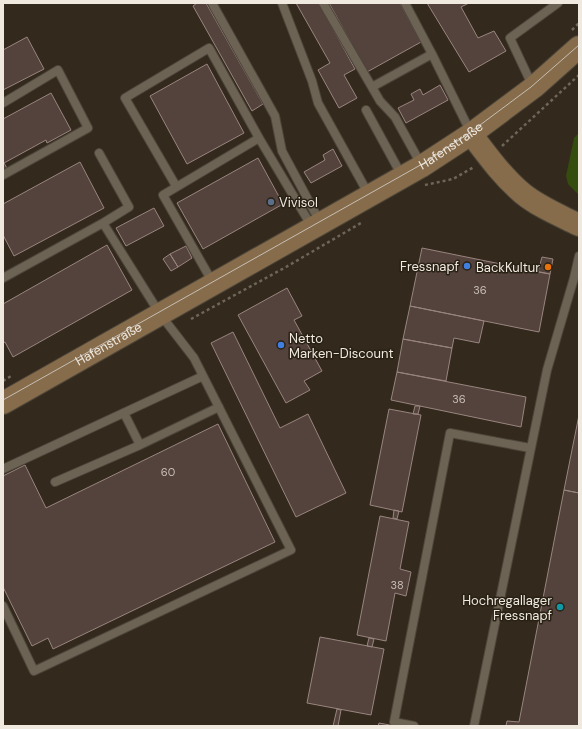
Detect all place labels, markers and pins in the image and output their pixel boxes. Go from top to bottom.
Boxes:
place label: Vivisol [279,194,318,211]
marker: Vivisol [266,197,276,207]
place label: Fressnapf [400,258,460,275]
place label: BackKultur [476,259,540,276]
marker: Fressnapf [462,261,472,271]
marker: BackKultur [543,262,553,272]
place label: Netto Marken-Discount [289,330,394,362]
marker: Netto Marken-Discount [276,340,286,350]
place label: Hochregallager Fressnapf [462,592,553,624]
marker: Hochregallager Fressnapf [555,602,565,612]

